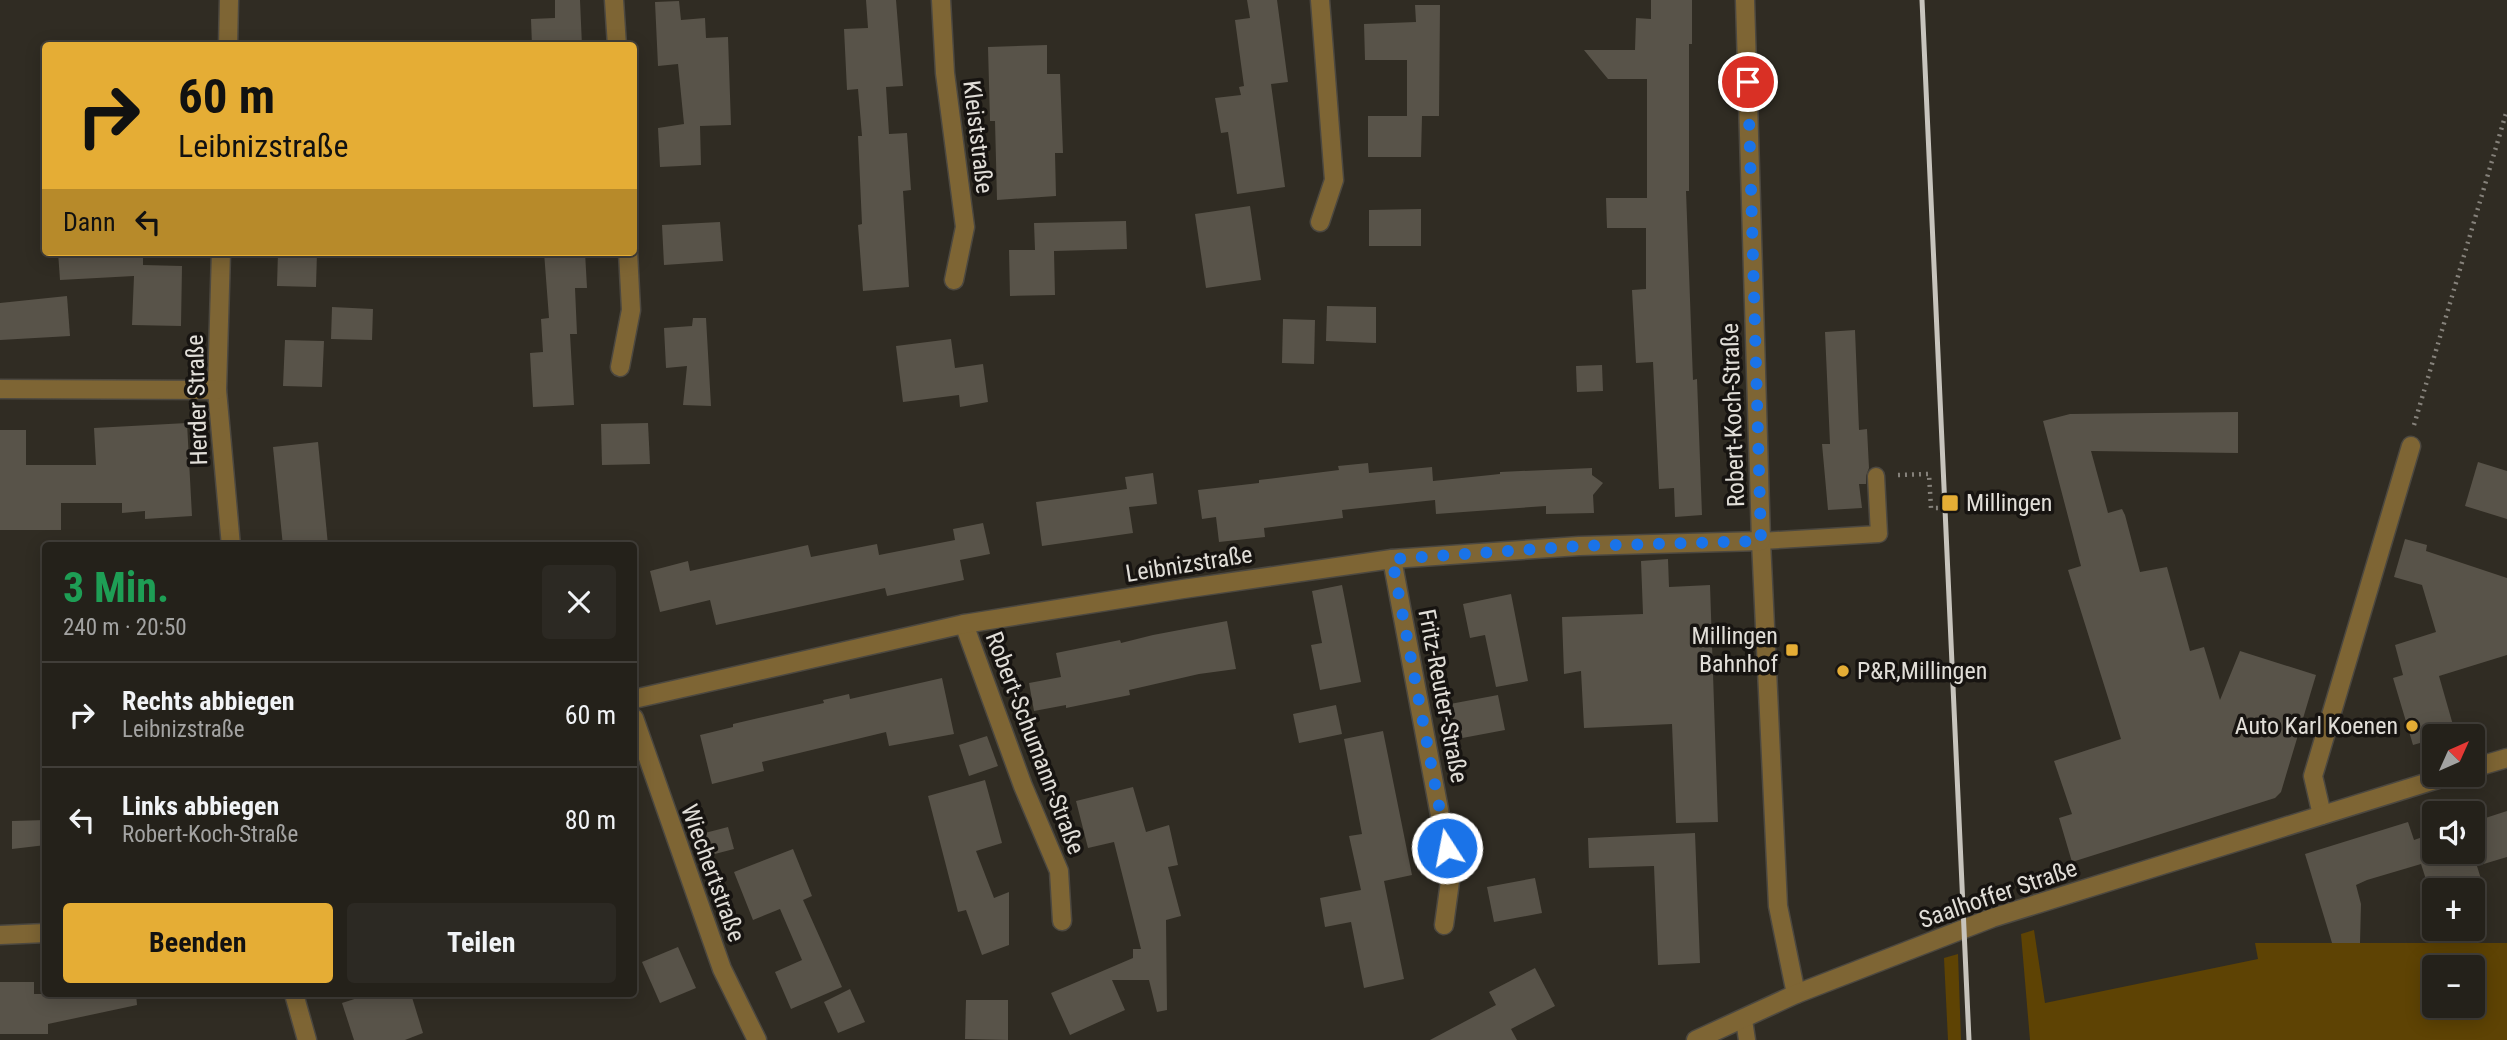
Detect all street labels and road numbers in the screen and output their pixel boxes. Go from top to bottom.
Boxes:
street label: Kleiststraße [957,79,999,195]
street label: Robert-Koch-Straße [1716,323,1750,507]
street label: Herder Straße [181,334,213,466]
street label: Leibnizstraße [1124,540,1254,588]
street label: Fritz-Reuter-Straße [1412,607,1474,785]
street label: Robert-Schumann-Straße [980,628,1090,858]
street label: Wiechertstraße [675,800,751,946]
street label: Saalhoffer Straße [1915,854,2081,934]

